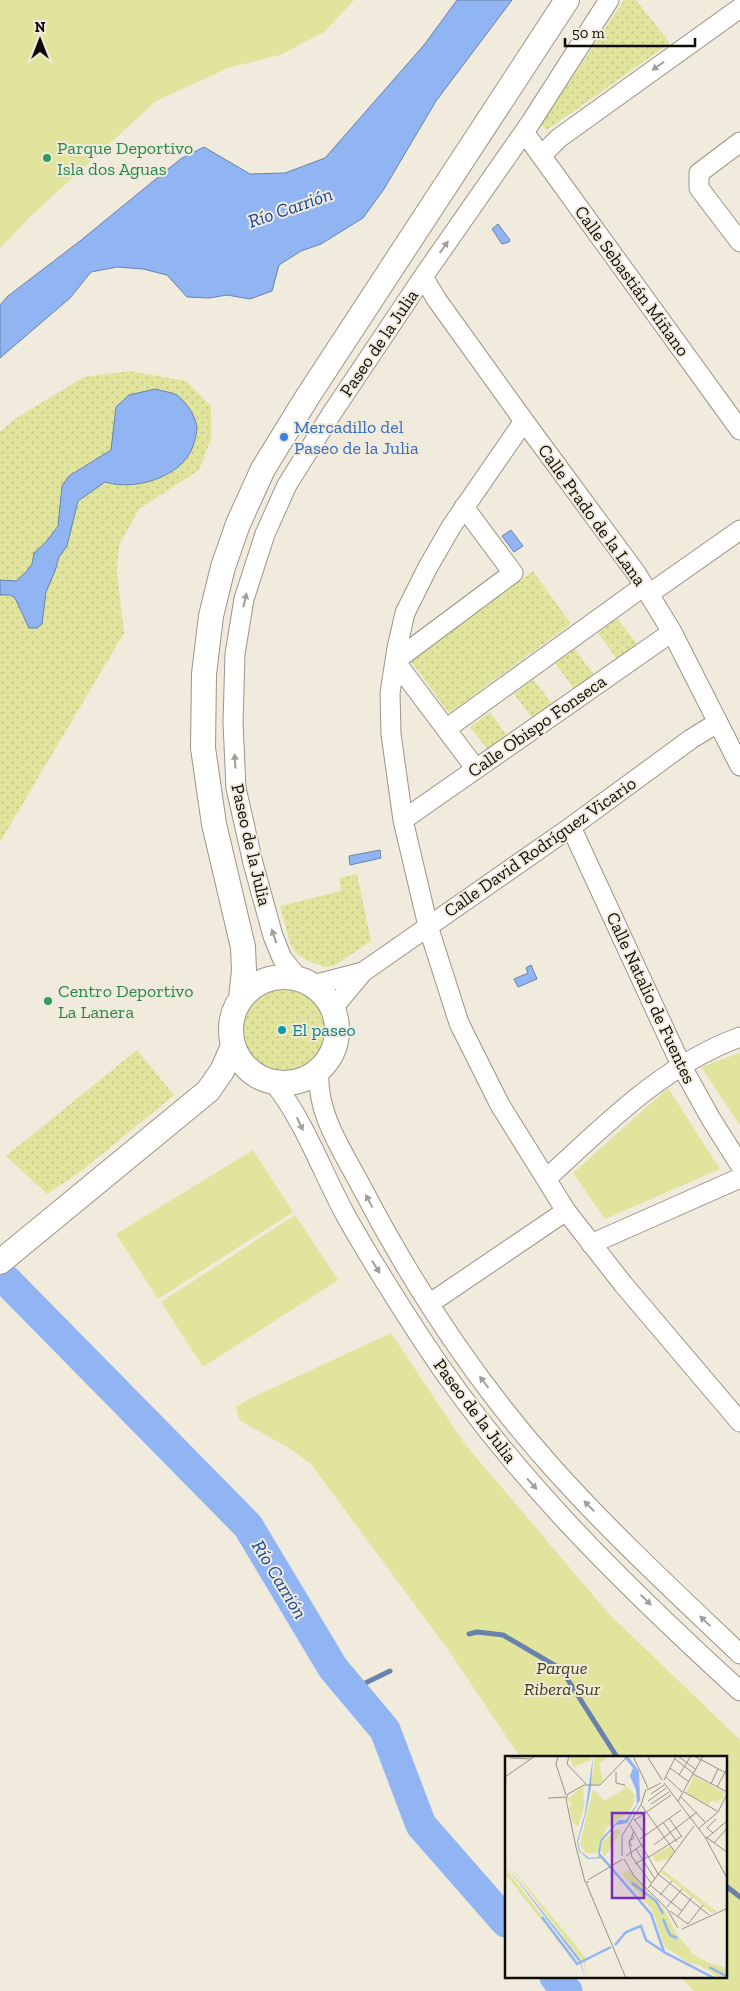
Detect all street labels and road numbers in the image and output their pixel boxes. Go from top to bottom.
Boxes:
street label: Calle Sebastián Miñano [570,201,694,361]
street label: Paseo de la Julia [335,285,423,401]
street label: Calle Prado de la Lana [533,440,651,590]
street label: Calle Obispo Fonseca [464,670,611,782]
street label: Calle David Rodríguez Vicario [440,772,640,922]
street label: Paseo de la Julia [226,782,276,909]
street label: Calle Natalio de Fuentes [602,909,701,1087]
street label: Paseo de la Julia [429,1355,521,1468]

